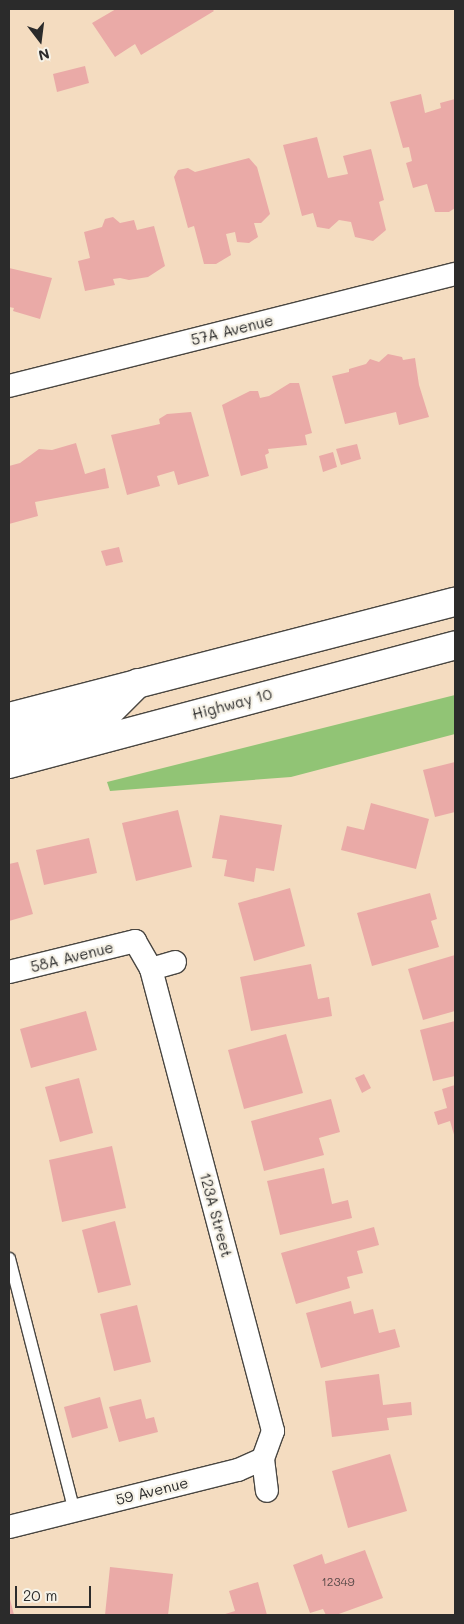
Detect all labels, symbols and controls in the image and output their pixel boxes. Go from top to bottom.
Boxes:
north arrow [15,15,65,65]
text: N [36,44,52,66]
street label: 57A Avenue [189,311,275,349]
street label: Highway 10 [190,685,274,723]
street label: 58A Avenue [29,938,115,976]
street label: 123A Street [196,1171,236,1259]
street label: 59 Avenue [114,1473,190,1509]
house number: 12349 [321,1575,355,1589]
scale bar [18,1576,94,1608]
text: 20 m [23,1585,57,1605]

